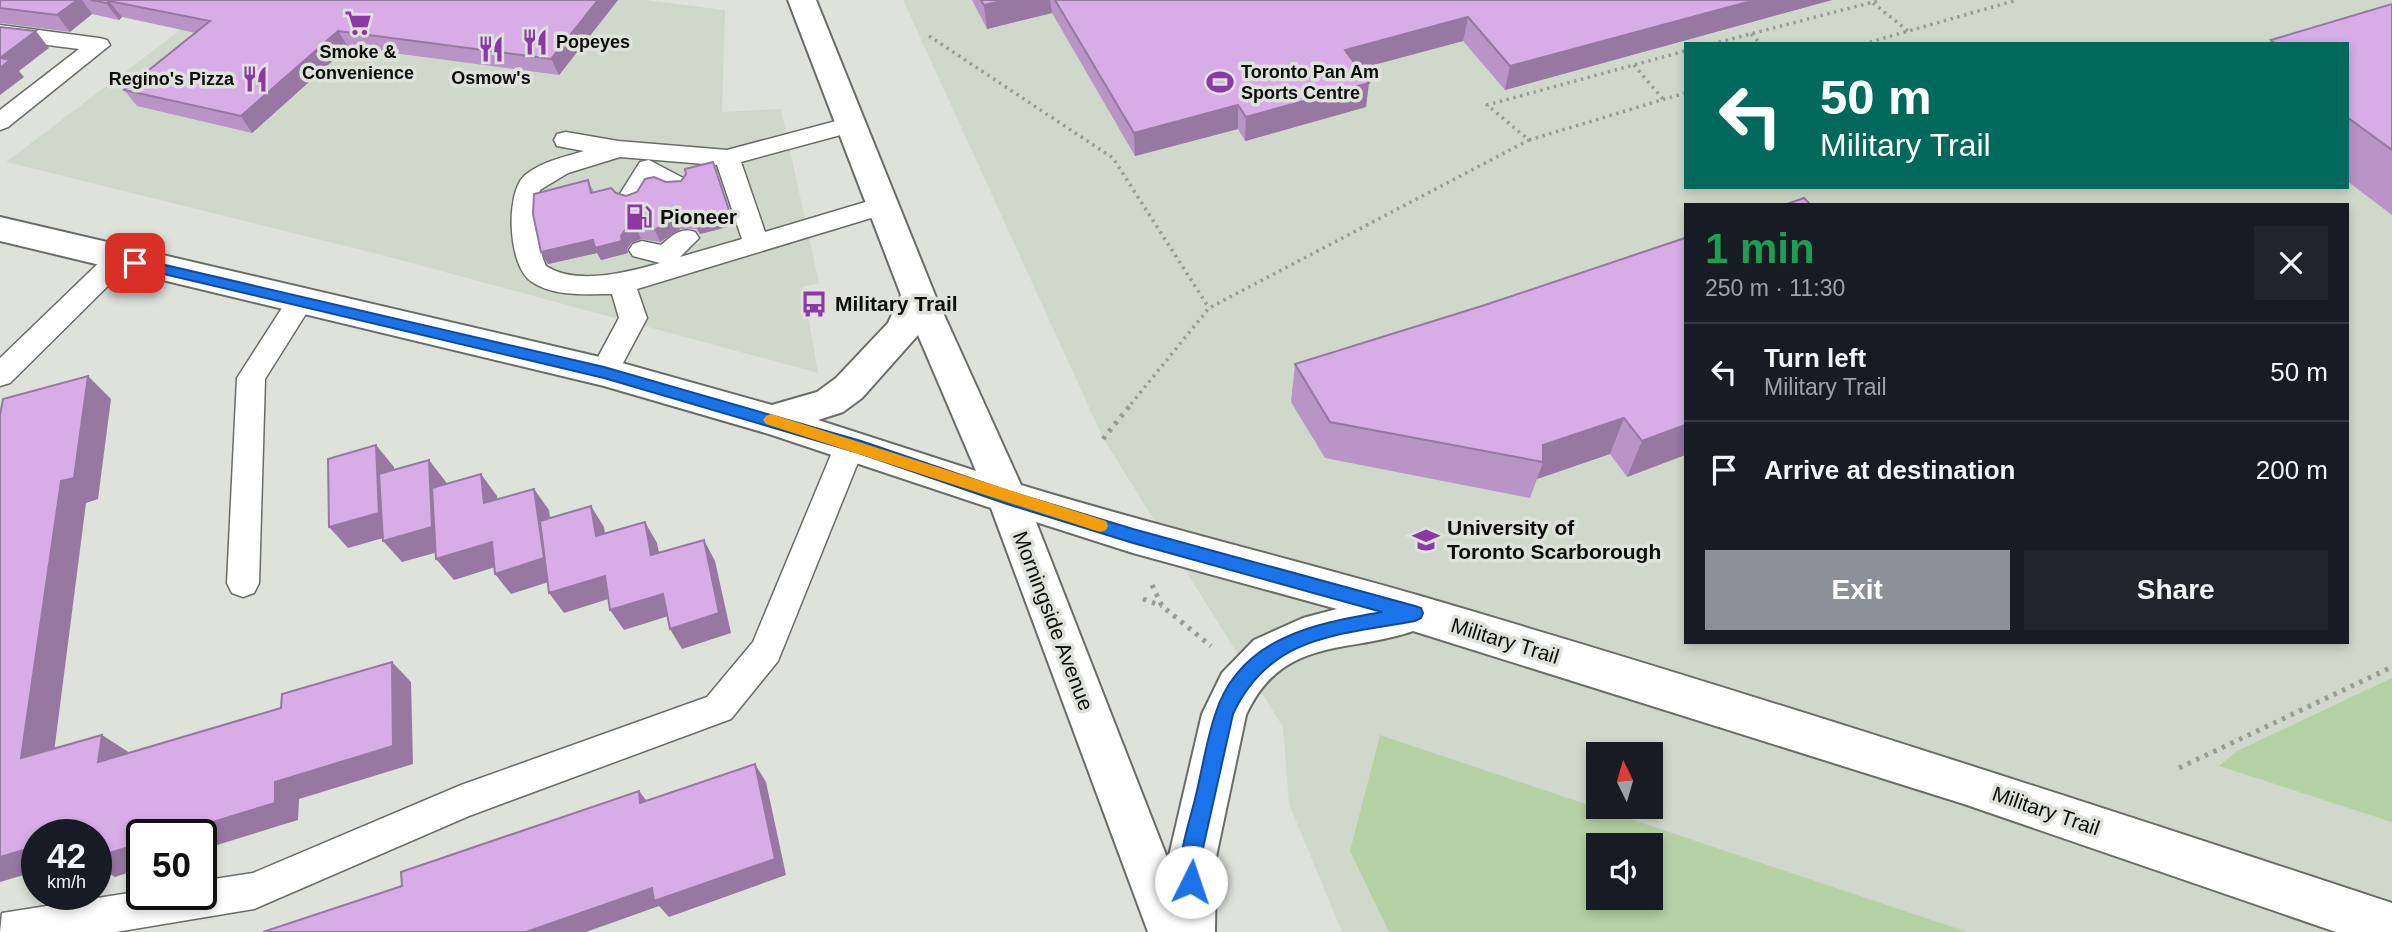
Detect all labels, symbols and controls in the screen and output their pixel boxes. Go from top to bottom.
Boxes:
supermarket icon: Smoke & Convenience [343,8,373,38]
restaurant icon: Popeyes [520,27,550,57]
place label: Popeyes [556,32,630,52]
restaurant icon: Osmow's [476,34,506,64]
place label: Smoke & Convenience [302,42,414,83]
place label: Toronto Pan Am Sports Centre [1241,62,1379,103]
restaurant icon: Regino's Pizza [240,64,270,94]
sports icon: Toronto Pan Am Sports Centre [1205,67,1235,97]
place label: Osmow's [451,68,531,88]
place label: Regino's Pizza [109,69,235,89]
icon: left [1705,70,1796,161]
text: 50 m [1820,70,1932,124]
text: Military Trail [1820,127,1991,163]
fuel station icon: Pioneer [624,202,654,232]
place label: Pioneer [660,205,737,228]
text: 1 min [1705,225,1815,272]
button: close [2254,226,2328,300]
pin [105,233,165,293]
icon: arrive [116,244,154,282]
text: 250 m · 11:30 [1705,275,1845,301]
bus stop icon: Military Trail [799,289,829,319]
place label: Military Trail [835,292,958,315]
text: Turn left [1764,343,1866,373]
icon: left [1705,353,1743,391]
text: 50 m [2270,357,2328,387]
text: Military Trail [1764,374,1887,400]
icon: arrive [1705,451,1743,489]
text: Arrive at destination [1764,455,2015,485]
text: 200 m [2256,455,2328,485]
place label: University of Toronto Scarborough [1447,516,1661,563]
school or university icon: University of Toronto Scarborough [1411,525,1441,555]
street label: Morningside Avenue [1009,528,1098,714]
button: Exit [1705,550,2010,630]
button: Share [2024,550,2328,630]
street label: Military Trail [1448,613,1562,668]
north arrow [1586,742,1662,819]
map controls [1586,742,1663,910]
street label: Military Trail [1989,781,2103,840]
speed limit sign: 50 [126,819,217,910]
button: sound [1586,833,1663,910]
text: 42 [47,836,86,875]
position arrow [1154,845,1228,919]
text: km/h [47,872,86,892]

